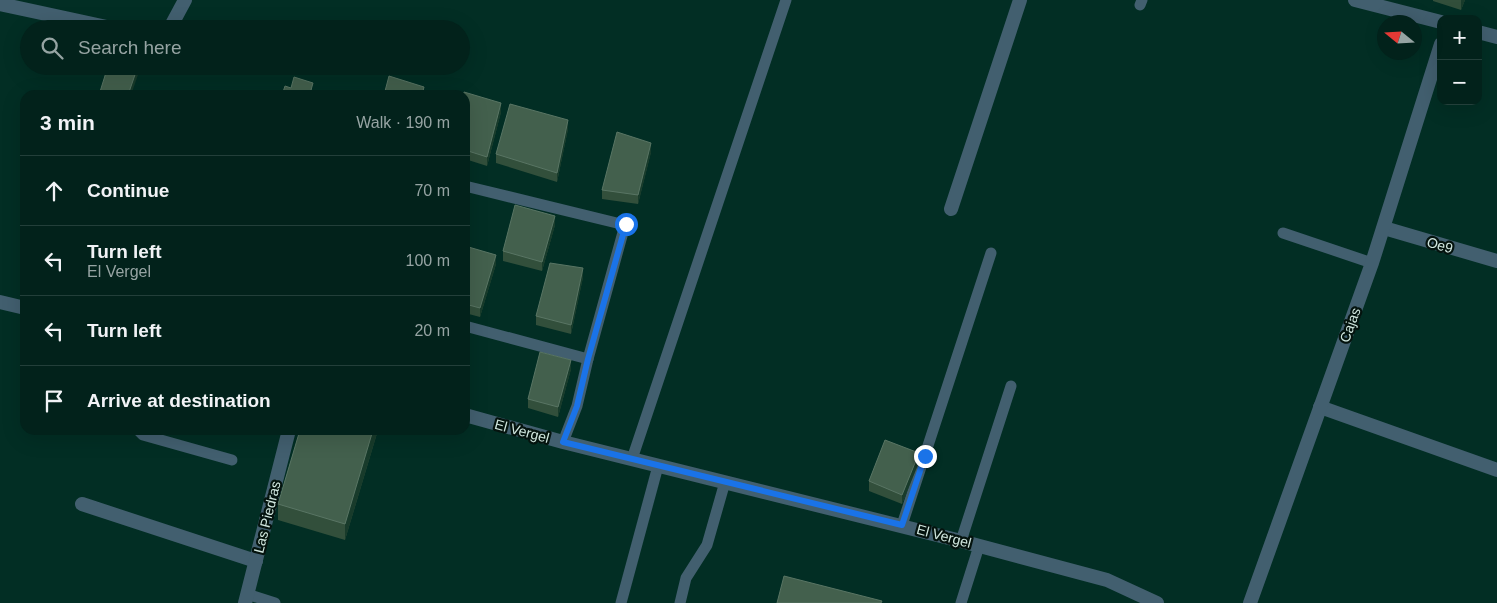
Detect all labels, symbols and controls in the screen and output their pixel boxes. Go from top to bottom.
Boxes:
north arrow [1377,15,1422,60]
map controls [1437,15,1482,105]
button: + [1437,15,1482,60]
search box [20,20,470,75]
icon: search [38,34,66,62]
text: Search here [78,37,182,58]
button: − [1437,60,1482,105]
text: 3 min [40,111,95,134]
text: Walk · 190 m [356,114,450,131]
icon: ahead [40,177,68,205]
text: Continue [87,180,169,201]
text: 70 m [414,182,450,199]
route start [615,213,638,236]
street label: Oe9 [1425,234,1455,256]
text: Turn left [87,241,162,262]
icon: left [40,247,68,275]
text: 100 m [406,252,450,269]
text: El Vergel [87,263,151,280]
street label: Cajas [1336,305,1364,345]
icon: left [40,317,68,345]
text: Turn left [87,320,162,341]
text: 20 m [414,322,450,339]
icon: arrive [40,387,68,415]
text: Arrive at destination [87,390,271,411]
street label: El Vergel [493,416,551,446]
route end [914,445,937,468]
street label: Las Piedras [250,479,284,555]
street label: El Vergel [915,521,973,551]

